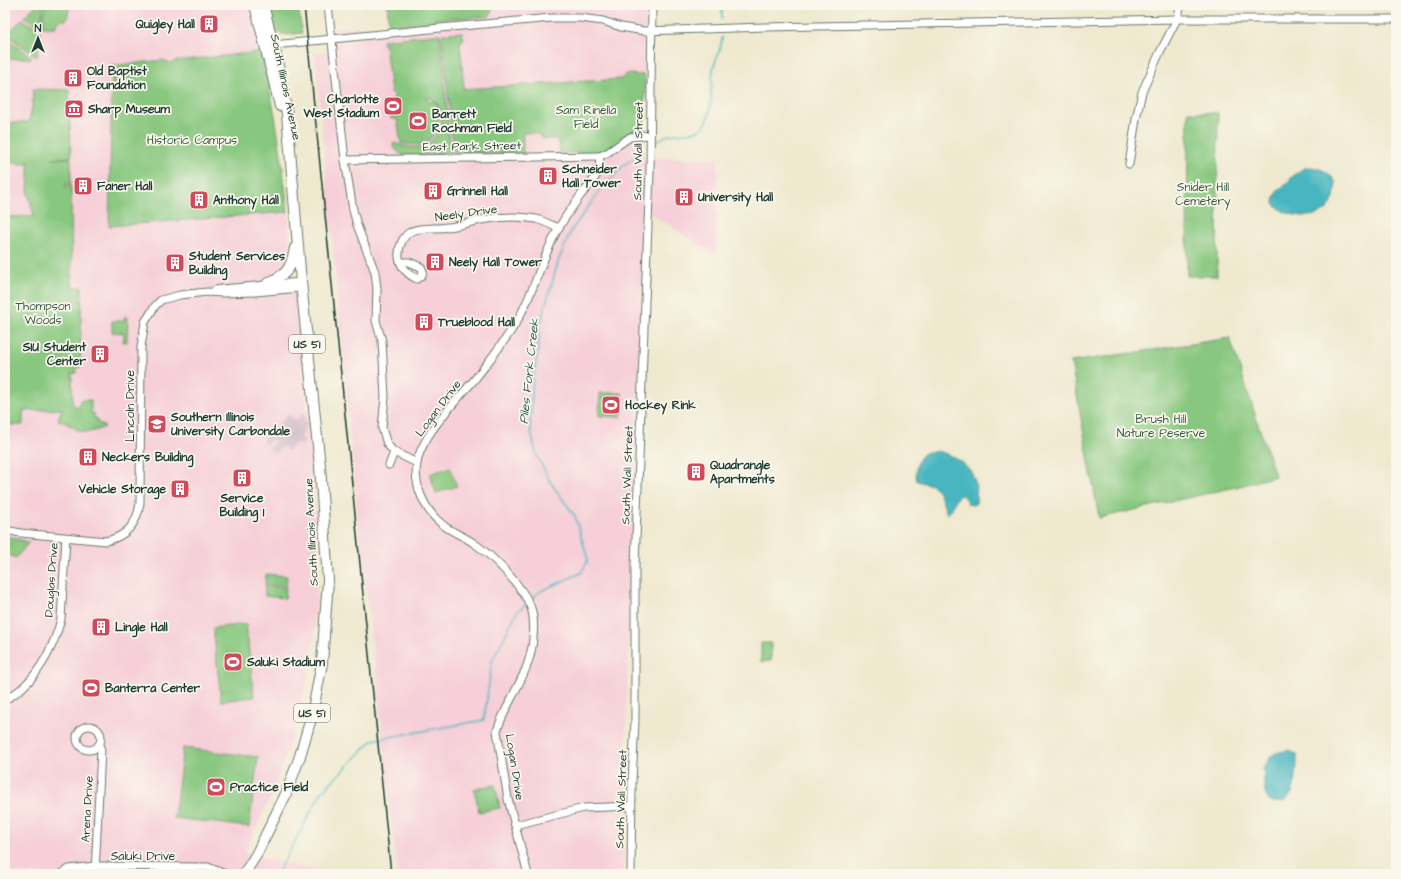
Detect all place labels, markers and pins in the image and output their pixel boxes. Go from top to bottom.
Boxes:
building icon: Quigley Hall [198,13,220,35]
place label: Quigley Hall [135,16,195,35]
place label: Old Baptist Foundation [87,63,147,94]
building icon: Old Baptist Foundation [62,67,84,89]
place label: Charlotte West Stadium [302,91,380,122]
sports icon: Charlotte West Stadium [382,95,404,117]
museum icon: Sharp Museum [63,98,85,120]
place label: Sharp Museum [87,101,170,119]
place label: Barrett Rochman Field [432,106,513,137]
sports icon: Barrett Rochman Field [407,110,429,132]
place label: Schneider Hall Tower [561,161,621,192]
building icon: Schneider Hall Tower [537,165,559,187]
building icon: Faner Hall [72,175,94,197]
place label: Faner Hall [97,178,153,195]
building icon: Grinnell Hall [422,180,444,202]
place label: Grinnell Hall [447,183,508,200]
building icon: University Hall [673,186,695,208]
building icon: Anthony Hall [188,189,210,211]
place label: University Hall [697,189,773,207]
place label: Anthony Hall [213,192,279,210]
place label: Student Services Building [188,248,285,281]
building icon: Neely Hall Tower [424,251,446,273]
building icon: Student Services Building [164,252,186,274]
place label: Neely Hall Tower [449,254,542,272]
building icon: Trueblood Hall [413,311,435,333]
place label: Trueblood Hall [437,314,515,331]
place label: SIU Student Center [22,339,86,370]
building icon: SIU Student Center [89,343,111,365]
sports icon: Hockey Rink [600,394,622,416]
place label: Hockey Rink [625,397,696,415]
place label: Southern Illinois University Carbondale [170,409,291,441]
school or university icon: Southern Illinois University Carbondale [146,413,168,435]
building icon: Neckers Building [77,446,99,468]
place label: Neckers Building [102,449,194,468]
place label: Quadrangle Apartments [710,457,775,489]
building icon: Quadrangle Apartments [685,461,707,483]
building icon: Service Building 1 [231,467,253,489]
building icon: Vehicle Storage [169,478,191,500]
place label: Vehicle Storage [78,481,166,500]
place label: Service Building 1 [220,490,265,523]
building icon: Lingle Hall [90,616,112,638]
place label: Lingle Hall [115,619,168,638]
sports icon: Saluki Stadium [222,651,244,673]
place label: Saluki Stadium [246,654,326,671]
sports icon: Banterra Center [80,677,102,699]
place label: Banterra Center [105,680,200,697]
sports icon: Practice Field [205,776,227,798]
place label: Practice Field [230,779,309,796]

